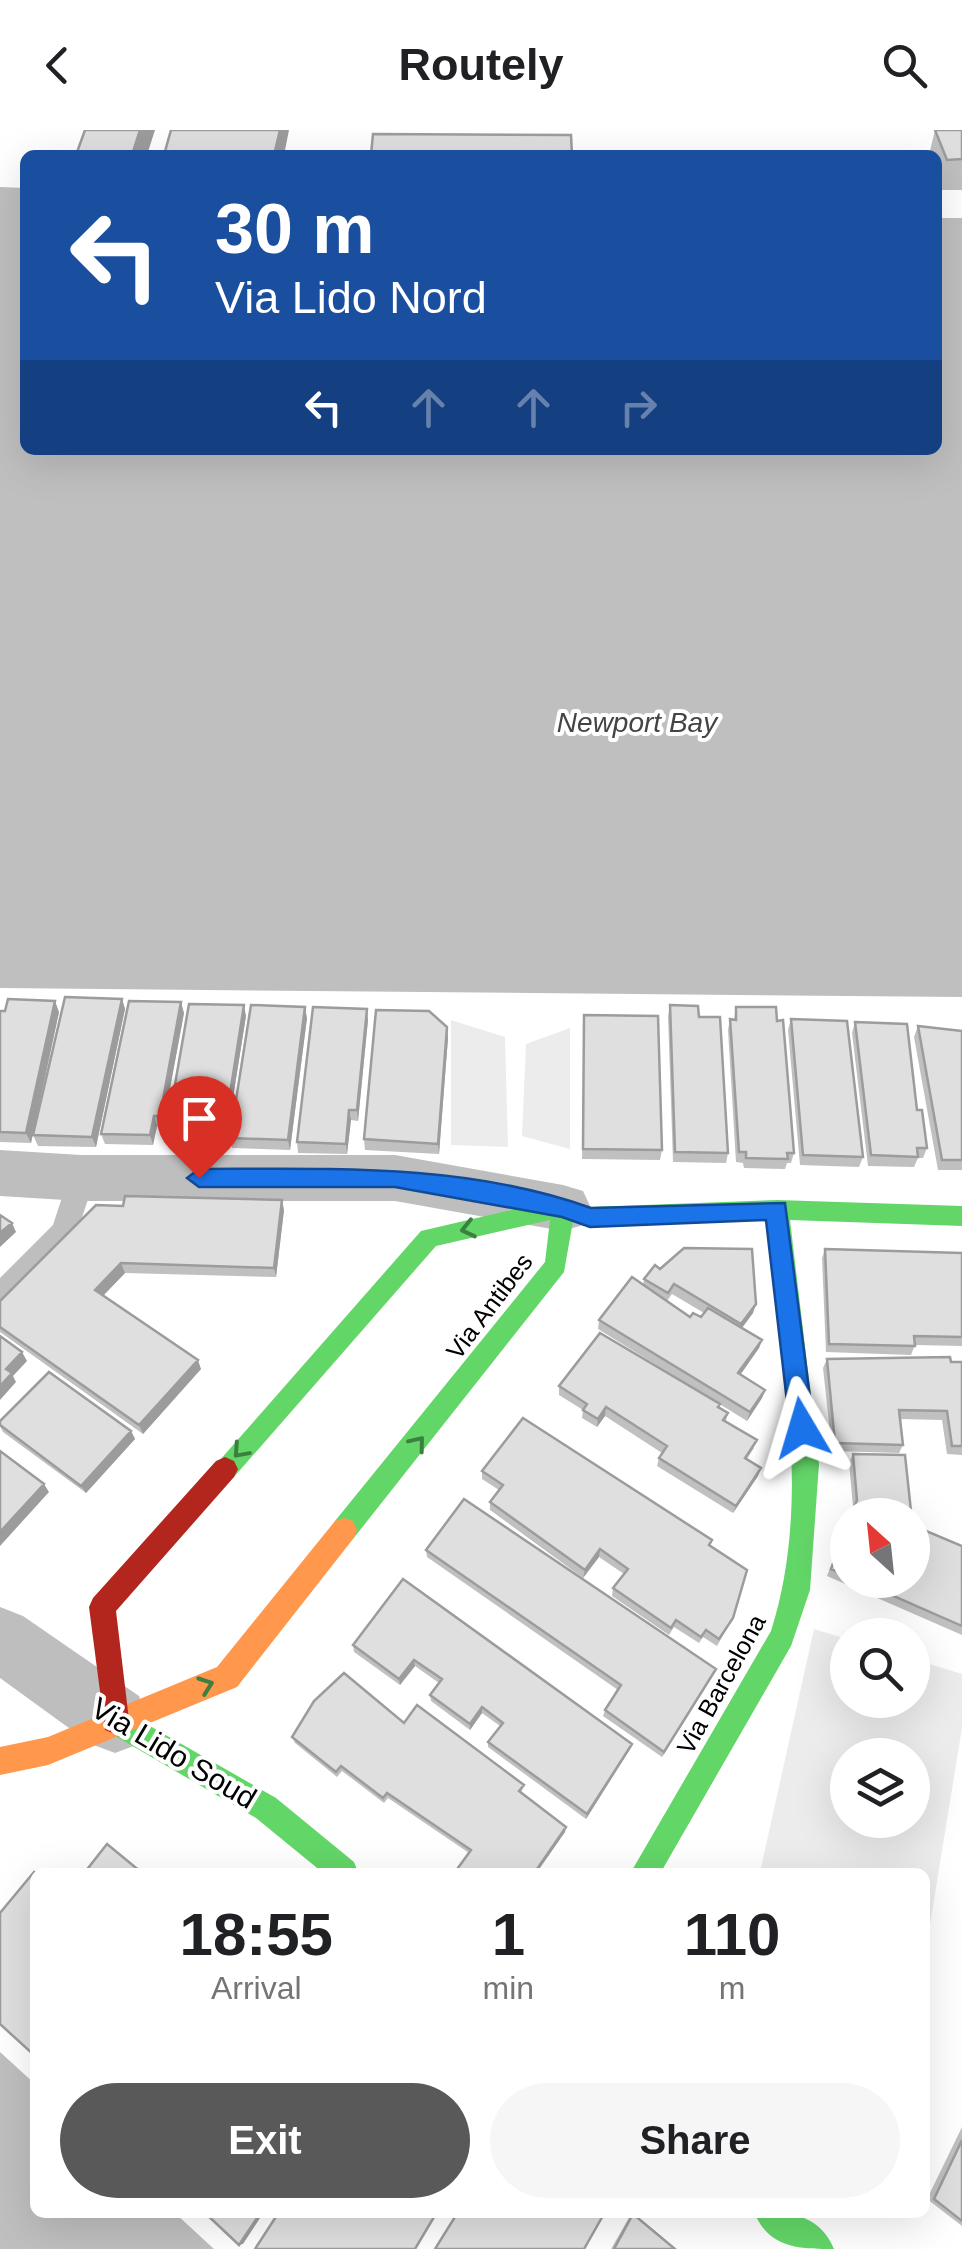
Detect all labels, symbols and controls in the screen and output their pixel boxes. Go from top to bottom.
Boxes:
icon: back [30,38,85,93]
icon: search [877,38,932,93]
text: Routely [398,39,564,90]
icon: left [50,190,180,320]
text: 30 m [215,190,375,268]
text: Via Lido Nord [215,272,487,323]
icon: left [296,380,351,435]
icon: ahead [401,380,456,435]
icon: ahead [506,380,561,435]
icon: right [611,380,666,435]
water label: Newport Bay [557,707,719,738]
pin [157,1076,242,1179]
icon: arrive [172,1091,227,1146]
one-way arrow [460,1217,477,1238]
street label: Via Antibes [440,1248,538,1364]
position arrow [750,1376,854,1480]
one-way arrow [406,1436,424,1454]
one-way arrow [234,1439,252,1458]
north arrow [830,1498,930,1598]
map controls [830,1498,930,1838]
street label: Via Barcelona [671,1609,771,1759]
button: search [830,1618,930,1718]
one-way arrow [196,1676,213,1697]
street label: Via Lido Soud [86,1691,262,1815]
button: layers [830,1738,930,1838]
text: 18:55 [180,1901,333,1968]
text: 1 [492,1901,525,1968]
text: 110 [684,1901,780,1968]
text: Arrival [211,1970,302,2006]
text: min [483,1970,534,2006]
text: m [719,1970,745,2006]
button: Exit [60,2083,470,2198]
button: Share [490,2083,900,2198]

